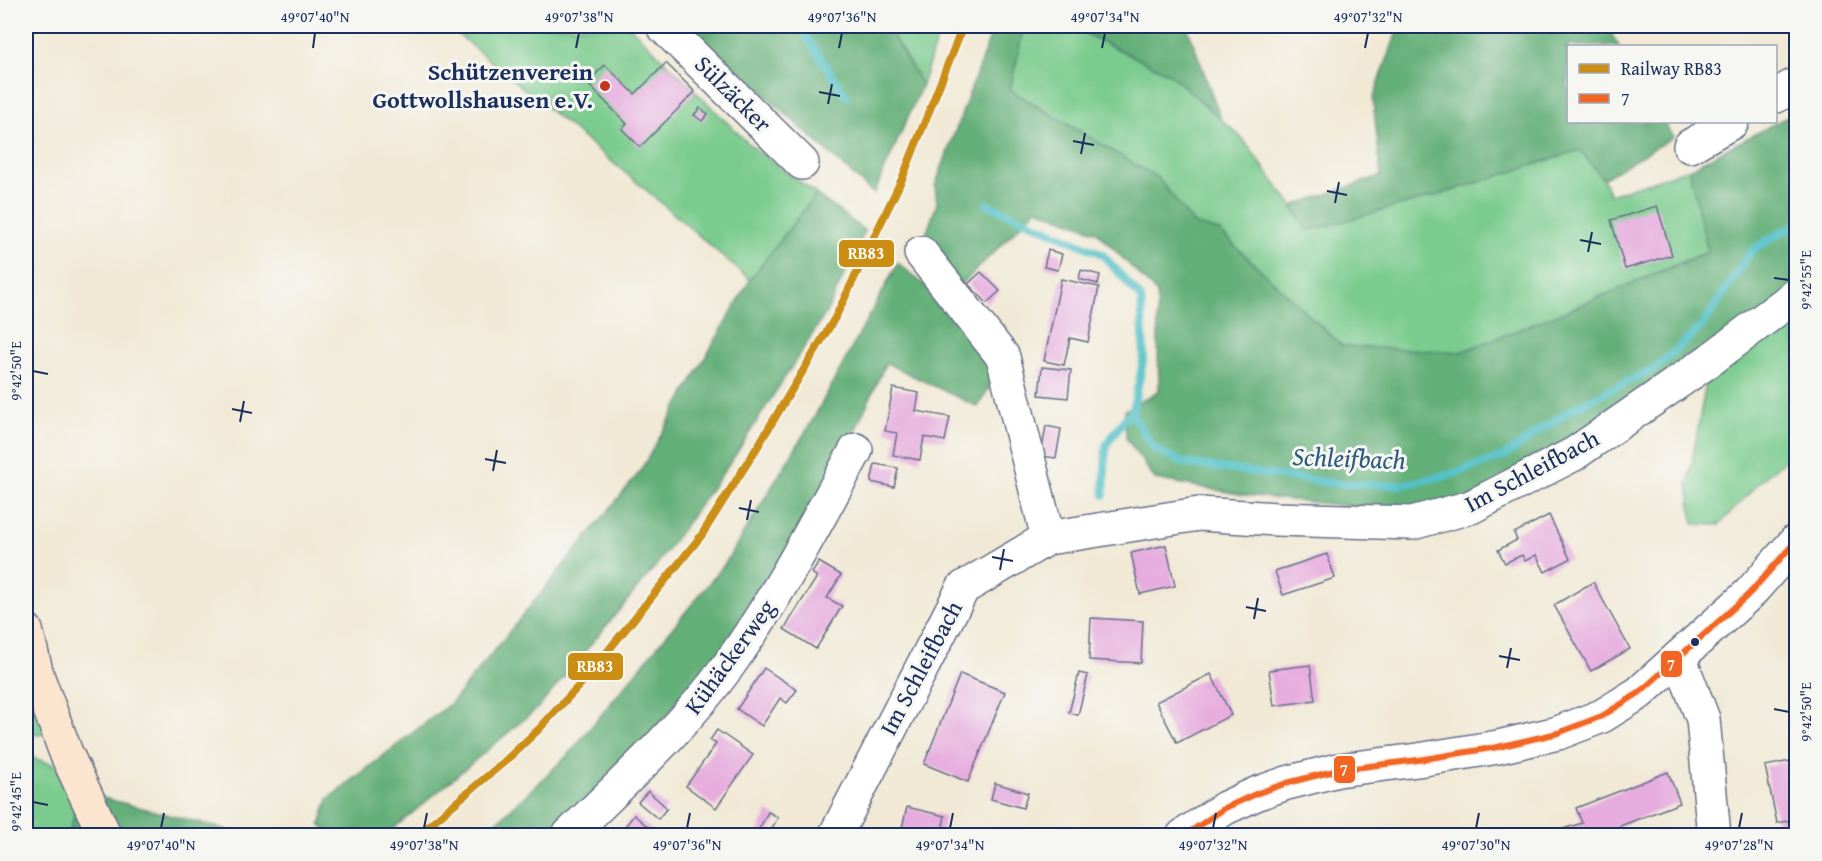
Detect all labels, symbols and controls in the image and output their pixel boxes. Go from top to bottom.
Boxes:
text: 49°07'40"N [281,6,350,27]
text: 49°07'38"N [545,6,614,27]
text: 49°07'36"N [808,6,877,27]
text: 49°07'34"N [1071,6,1140,27]
text: 49°07'32"N [1334,6,1403,27]
legend [1567,45,1777,123]
street label: Sülzäcker [687,47,780,140]
place label: Schützenverein Gottwollshausen e.V. [372,54,593,117]
text: Railway RB83 [1621,55,1722,82]
marker: Schützenverein Gottwollshausen e.V. [598,79,612,93]
text: 7 [1621,85,1630,112]
line badge: RB83 [838,239,895,268]
text: RB83 [848,241,884,265]
text: 9°42'55"E [1795,250,1816,310]
text: 9°42'50"E [5,341,26,401]
street label: Im Schleifbach [1458,420,1606,521]
water label: Schleifbach [1292,436,1406,479]
street label: Kühäckerweg [676,592,783,722]
street label: Im Schleifbach [870,594,971,741]
unlabelled marker [1689,636,1701,648]
line badge: 7 [1660,650,1683,678]
line badge: RB83 [567,652,624,681]
text: 7 [1667,652,1675,676]
text: RB83 [577,654,613,678]
text: 9°42'50"E [1795,682,1816,742]
line badge: 7 [1333,755,1356,784]
text: 7 [1340,757,1348,781]
text: 9°42'45"E [5,772,26,832]
text: 49°07'40"N [127,834,196,855]
text: 49°07'38"N [390,834,459,855]
text: 49°07'36"N [653,834,722,855]
text: 49°07'34"N [916,834,985,855]
text: 49°07'32"N [1179,834,1248,855]
text: 49°07'30"N [1442,834,1511,855]
text: 49°07'28"N [1705,834,1774,855]

